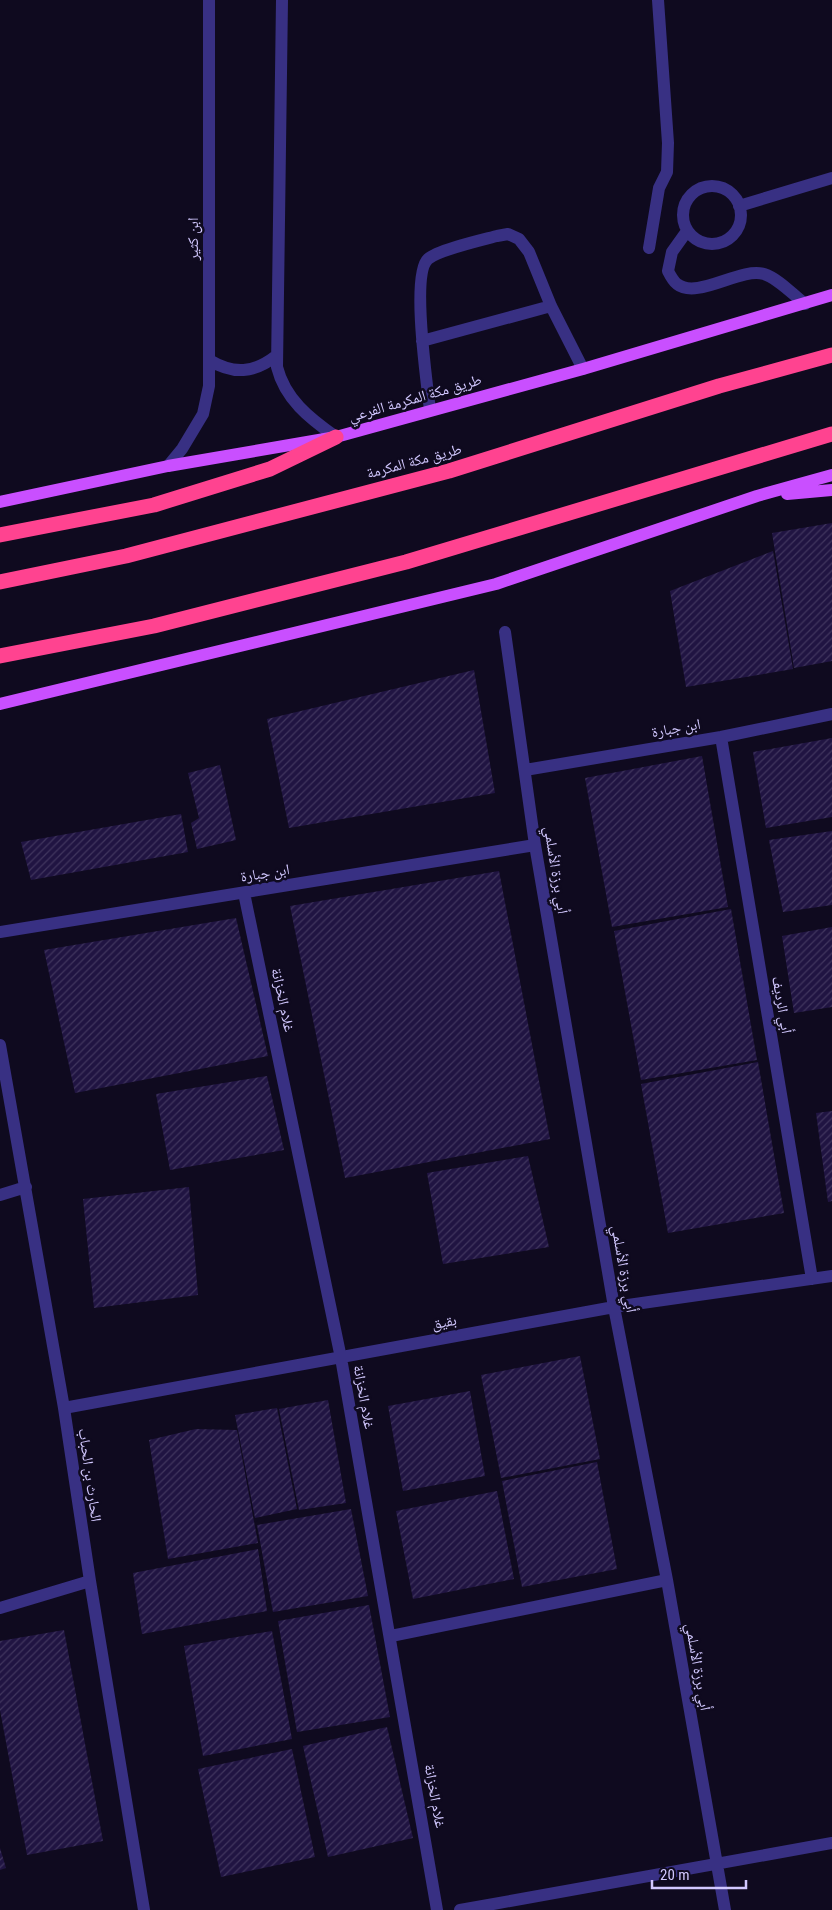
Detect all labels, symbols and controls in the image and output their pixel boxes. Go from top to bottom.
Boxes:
street label: ابن كثير [184,218,203,262]
street label: طريق مكة المكرمة الفرعي [346,370,484,428]
street label: طريق مكة المكرمة [365,440,464,483]
street label: ابن جبارة [650,715,702,742]
street label: أبي برزة الأسلمي [537,825,572,916]
street label: ابن جبارة [239,860,291,887]
street label: غلام الخزانة [266,966,299,1034]
street label: أبي الرديف [765,975,796,1036]
street label: أبي برزة الأسلمي [605,1224,641,1315]
street label: بقيق [430,1311,458,1334]
street label: غلام الخزانة [349,1364,379,1431]
street label: الحارث بن الحباب [74,1427,105,1523]
street label: أبي برزة الأسلمي [679,1622,715,1713]
street label: غلام الخزانة [420,1763,450,1830]
scale bar [652,1858,746,1890]
text: 20 m [660,1866,690,1884]

